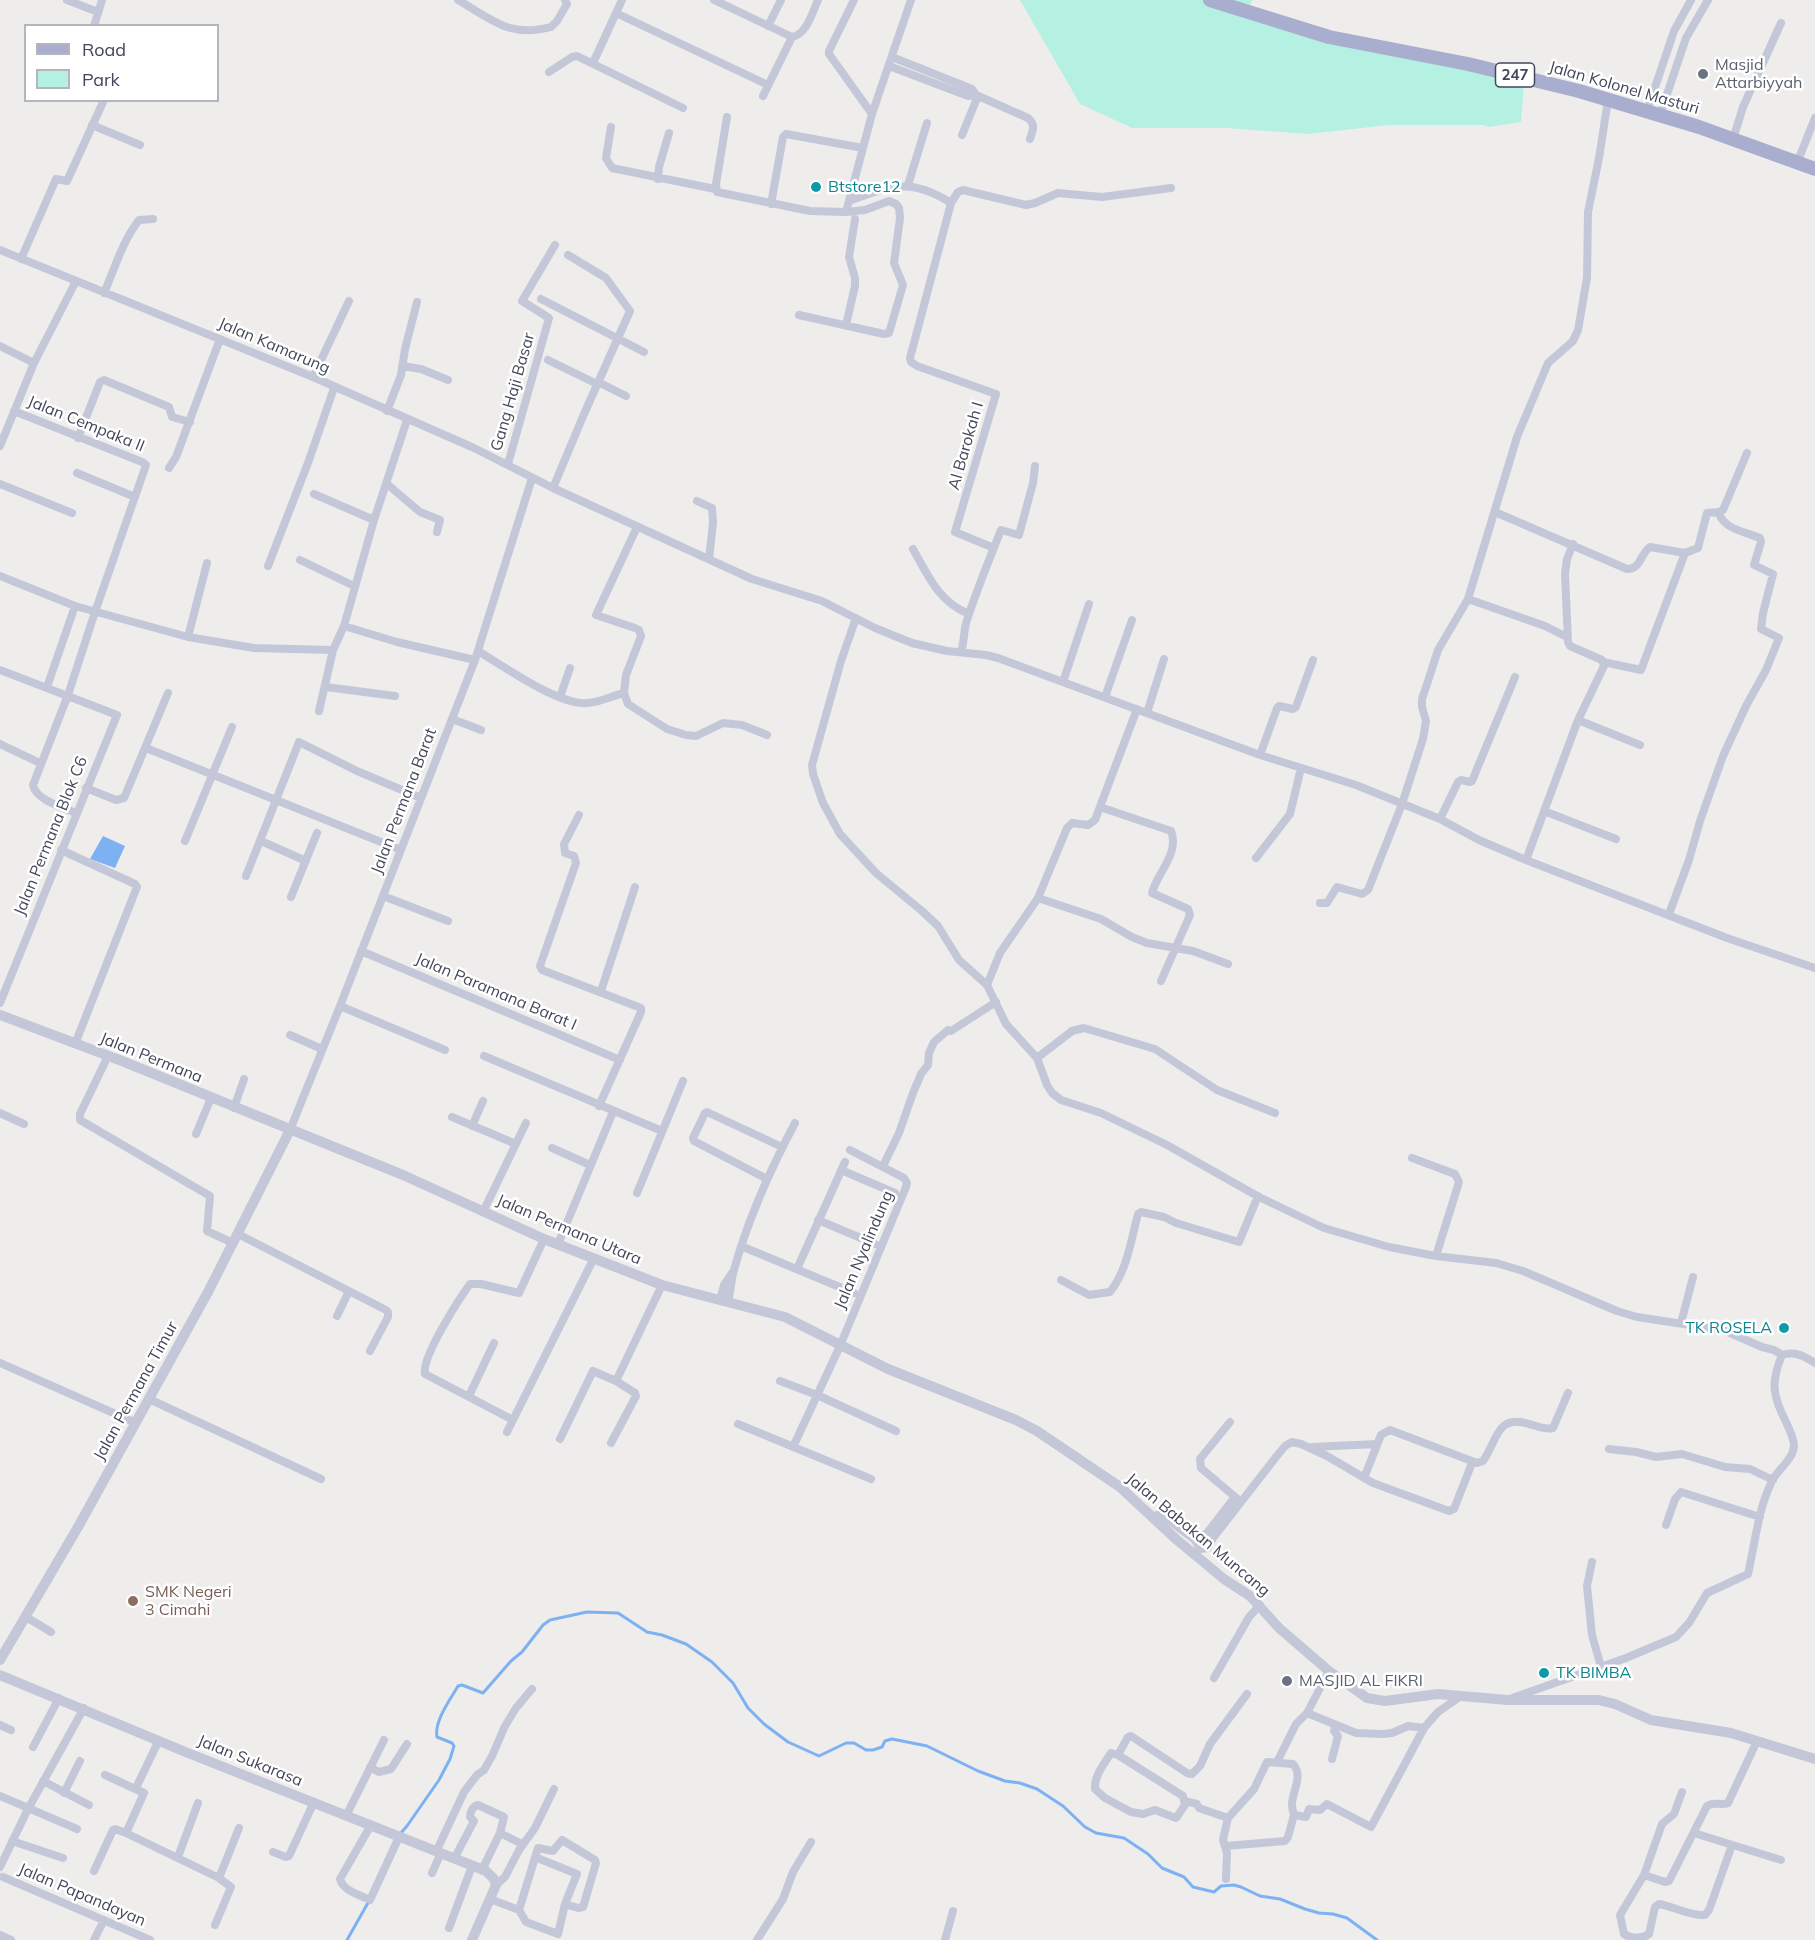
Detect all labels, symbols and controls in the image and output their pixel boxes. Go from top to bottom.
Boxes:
legend [24,24,219,102]
text: Road [82,38,126,61]
place label: Masjid Attarbiyyah [1715,55,1802,93]
street label: Jalan Kolonel Masturi [1547,57,1701,119]
road number: 247 [1496,63,1534,87]
marker: Masjid Attarbiyyah [1696,67,1710,81]
text: Park [82,68,120,91]
place label: Btstore12 [828,177,901,197]
marker: Btstore12 [809,180,823,194]
street label: Jalan Kamarung [215,314,333,378]
street label: Gang Haji Basar [487,331,539,453]
street label: Jalan Cempaka II [25,392,147,456]
street label: Al Barokah I [944,400,988,492]
street label: Jalan Permana Barat [367,725,441,877]
street label: Jalan Permana Blok C6 [10,754,92,918]
street label: Jalan Paramana Barat I [412,949,580,1035]
street label: Jalan Permana [97,1029,205,1087]
street label: Jalan Nyalindung [830,1188,898,1312]
street label: Jalan Permana Utara [494,1191,644,1269]
street label: Jalan Permana Timur [90,1318,182,1464]
place label: TK ROSELA [1685,1318,1772,1338]
marker: TK ROSELA [1777,1321,1791,1335]
street label: Jalan Babakan Muncang [1122,1469,1274,1601]
place label: SMK Negeri 3 Cimahi [145,1582,232,1620]
marker: SMK Negeri 3 Cimahi [126,1594,140,1608]
place label: TK BIMBA [1556,1663,1631,1683]
marker: TK BIMBA [1537,1666,1551,1680]
place label: MASJID AL FIKRI [1299,1671,1423,1691]
marker: MASJID AL FIKRI [1280,1674,1294,1688]
street label: Jalan Sukarasa [195,1731,305,1791]
street label: Jalan Papandayan [15,1860,149,1930]

